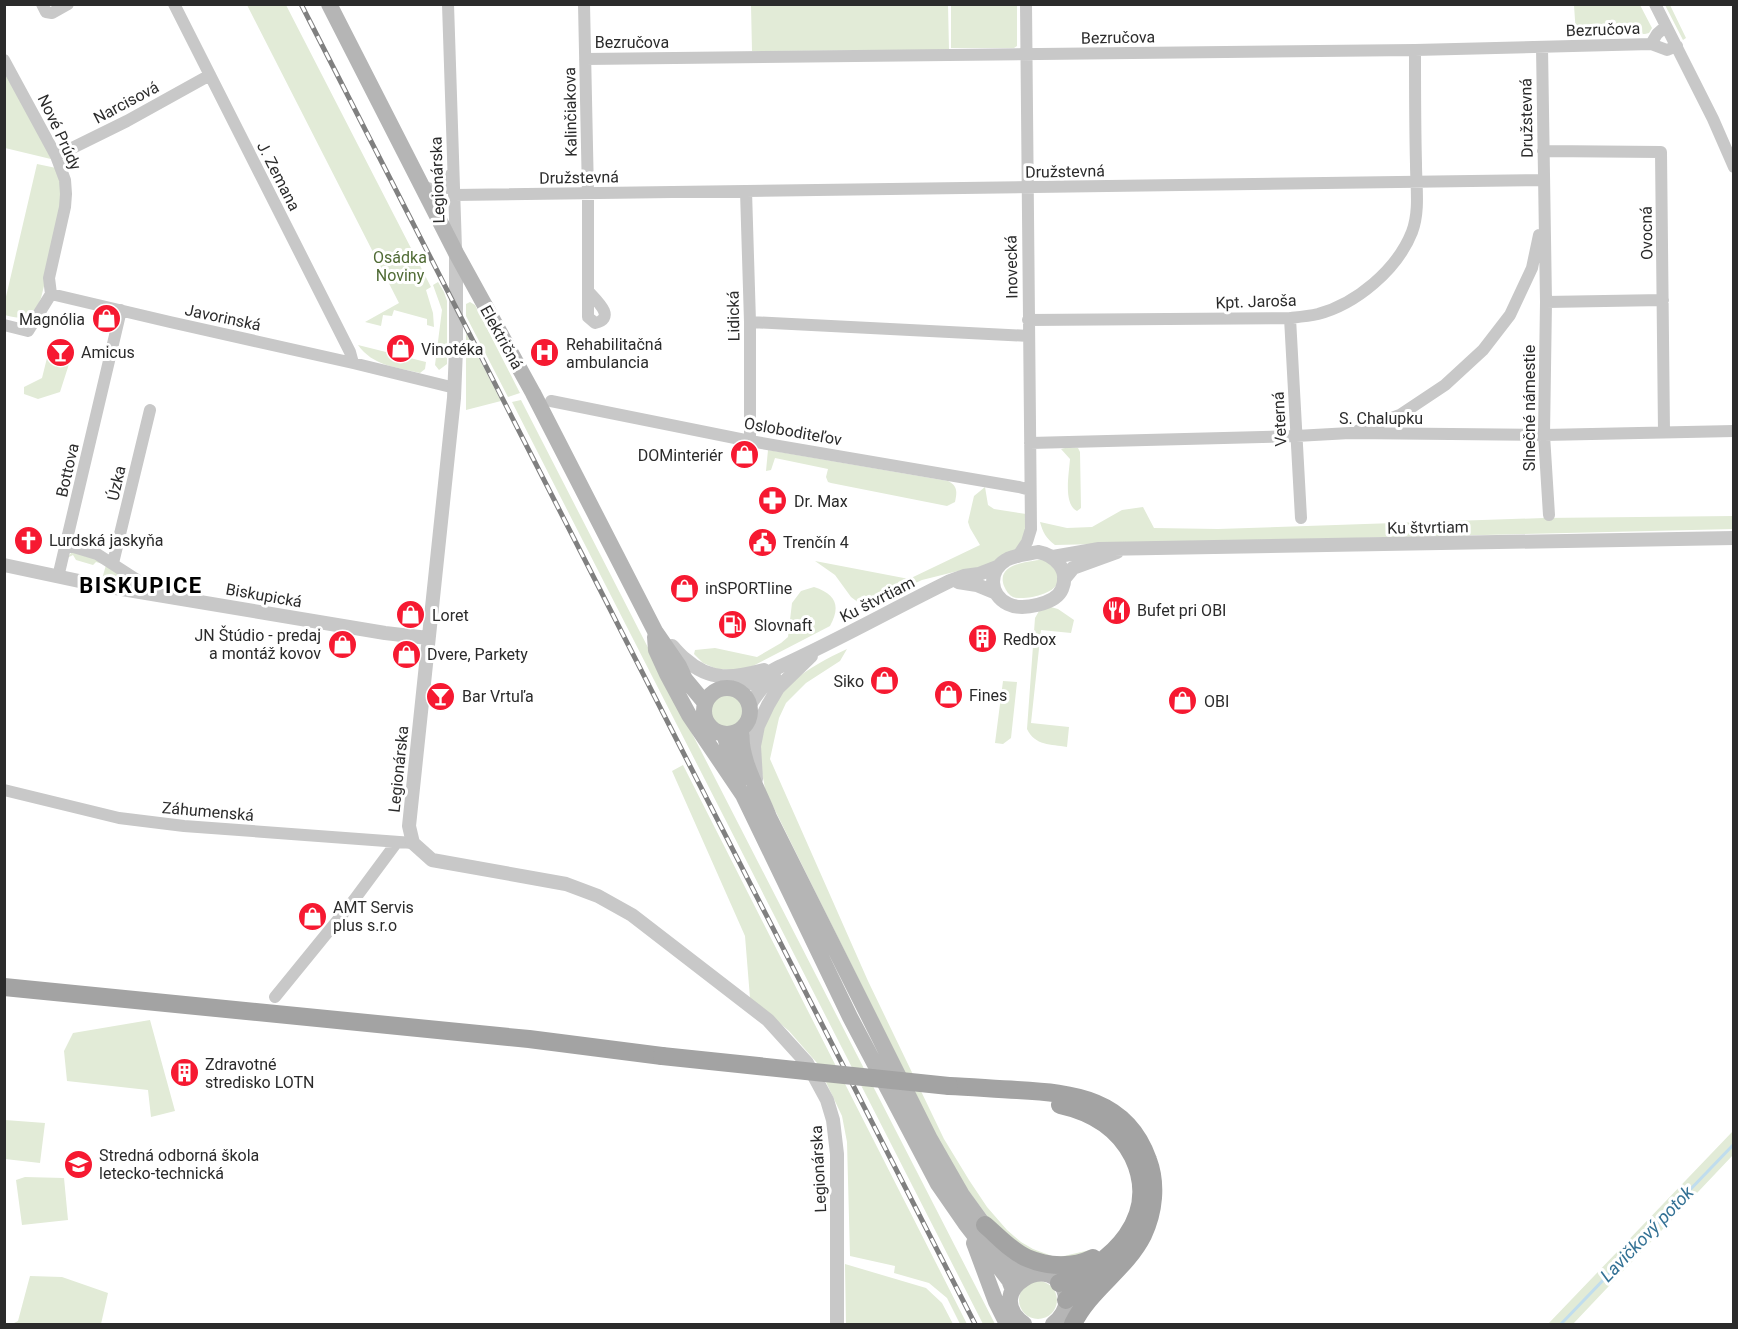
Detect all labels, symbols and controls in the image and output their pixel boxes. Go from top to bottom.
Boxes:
street label: Bezručova [1566,19,1641,40]
street label: Bezručova [1081,27,1155,48]
street label: Bezručova [595,33,669,52]
street label: Kalinčiakova [560,67,581,157]
street label: Narcisová [90,77,162,128]
street label: Družstevná [1516,78,1537,158]
street label: Nové Prúdy [34,91,86,174]
street label: Legionárska [426,136,449,224]
street label: J. Zemana [253,138,304,214]
street label: Družstevná [1025,161,1105,182]
street label: Družstevná [539,167,619,188]
street label: Ovocná [1637,206,1656,260]
street label: Inovecká [1001,235,1022,299]
park label: Osádka Noviny [373,248,427,285]
street label: Lidická [724,291,743,341]
street label: Kpt. Jaroša [1215,291,1297,312]
street label: Javorinská [183,300,263,335]
street label: Električná [476,302,527,372]
shop icon: Magnólia [90,303,122,335]
place label: Magnólia [19,310,85,329]
shop icon: Vinotéka [384,333,416,365]
place label: Rehabilitačná ambulancia [566,335,662,372]
bar icon: Amicus [44,336,76,368]
hospital icon: Rehabilitačná ambulancia [529,337,561,369]
place label: Vinotéka [421,340,484,359]
place label: Amicus [81,343,135,362]
street label: Slnečné námestie [1520,345,1539,471]
street label: Veterná [1269,391,1290,447]
street label: S. Chalupku [1339,409,1423,428]
street label: Osloboditeľov [743,414,843,449]
shop icon: DOMinteriér [728,439,760,471]
street label: Bottova [52,441,83,499]
place label: DOMinteriér [638,446,724,465]
street label: Úzka [103,464,130,502]
pharmacy icon: Dr. Max [757,485,789,517]
place label: Dr. Max [794,492,848,511]
street label: Ku štvrtiam [1387,517,1469,538]
church icon: Lurdská jaskyňa [12,524,44,556]
public building icon: Trenčín 4 [746,526,778,558]
place label: Lurdská jaskyňa [49,531,163,550]
place label: Trenčín 4 [783,533,849,552]
shop icon: inSPORTline [668,572,700,604]
street label: Ku štvrtiam [837,572,918,626]
district label: BISKUPICE [79,573,203,598]
street label: Biskupická [224,579,304,612]
place label: inSPORTline [705,579,792,598]
restaurant icon: Bufet pri OBI [1100,594,1132,626]
shop icon: Loret [395,599,427,631]
place label: Bufet pri OBI [1137,601,1226,620]
place label: Loret [432,606,469,625]
fuel station icon: Slovnaft [717,609,749,641]
place label: Slovnaft [754,616,812,635]
building icon: Redbox [966,623,998,655]
place label: JN Štúdio - predaj a montáž kovov [195,625,321,663]
shop icon: JN Štúdio - predaj a montáž kovov [326,628,358,660]
place label: Redbox [1003,630,1056,649]
shop icon: Dvere, Parkety [390,638,422,670]
place label: Dvere, Parkety [427,645,528,664]
shop icon: Siko [869,665,901,697]
place label: Siko [833,672,864,691]
shop icon: Fines [932,679,964,711]
bar icon: Bar Vrtuľa [425,680,457,712]
shop icon: OBI [1167,685,1199,717]
place label: Fines [969,686,1007,705]
place label: Bar Vrtuľa [462,687,534,706]
place label: OBI [1204,692,1229,711]
street label: Legionárska [384,725,412,813]
street label: Záhumenská [161,798,255,825]
place label: AMT Servis plus s.r.o [333,898,414,935]
shop icon: AMT Servis plus s.r.o [296,900,328,932]
place label: Zdravotné stredisko LOTN [205,1055,315,1092]
building icon: Zdravotné stredisko LOTN [168,1057,200,1089]
street label: Legionárska [807,1125,830,1213]
place label: Stredná odborná škola letecko-technická [99,1146,259,1183]
school or university icon: Stredná odborná škola letecko-technická [62,1148,94,1180]
water label: Lavičkový potok [1596,1181,1698,1286]

